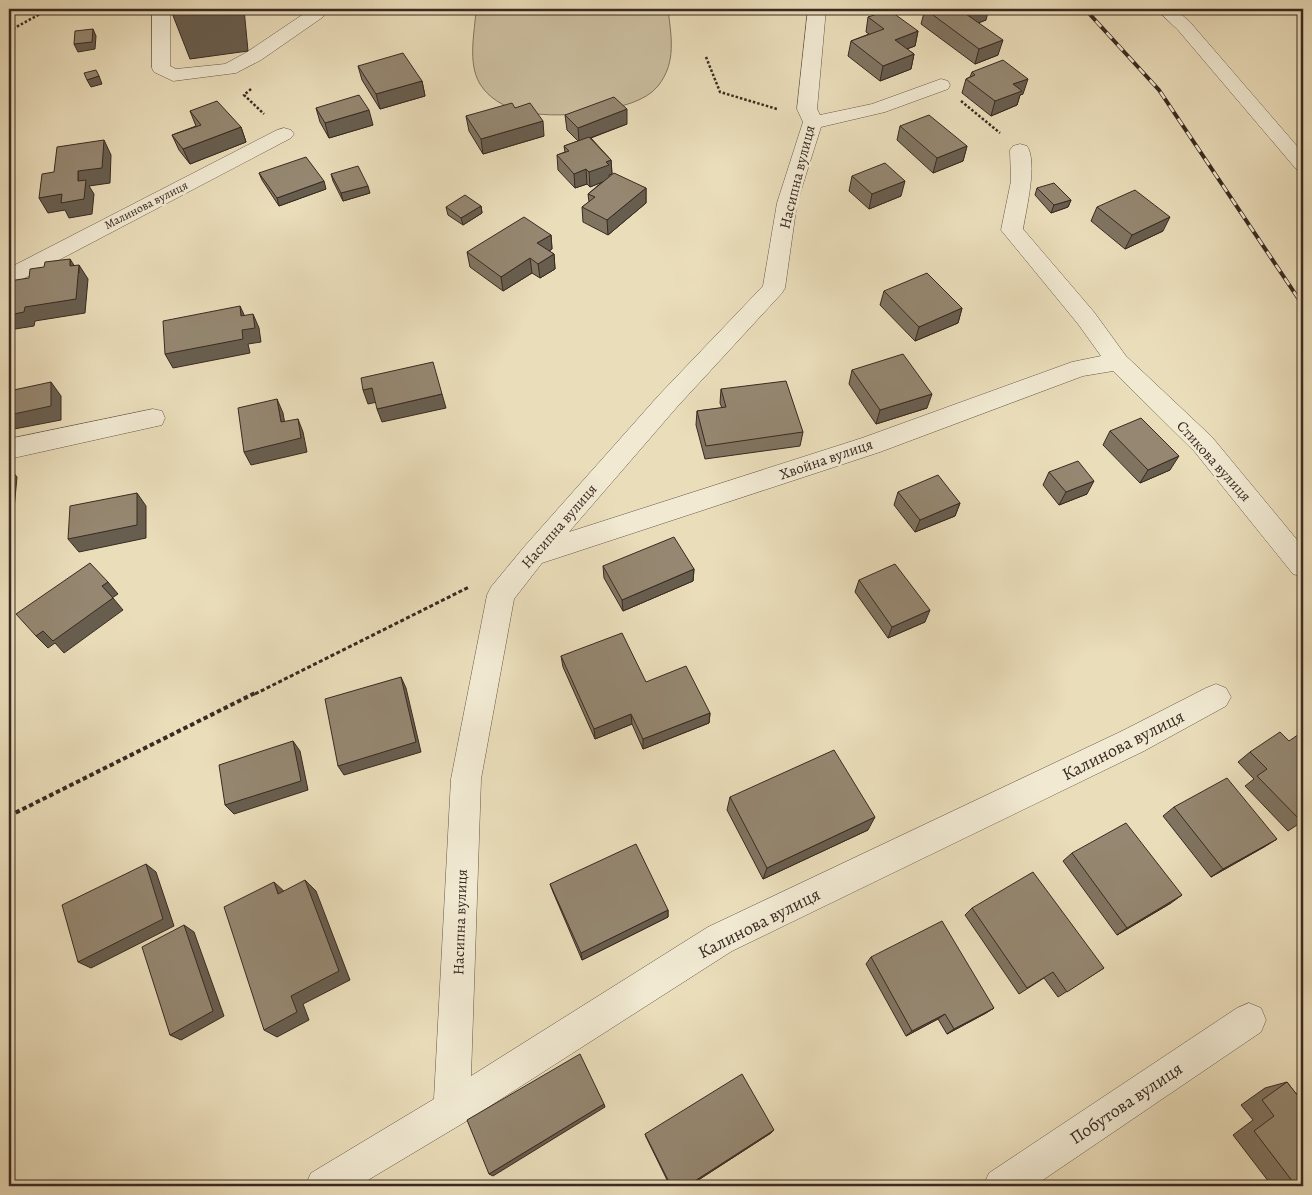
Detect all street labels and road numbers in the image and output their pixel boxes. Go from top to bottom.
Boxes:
street label: Насипна вулиця [774,123,820,231]
street label: Малинова вулиця [101,177,191,233]
street label: Стикова вулиця [1172,416,1256,506]
street label: Хвойна вулиця [777,434,875,484]
street label: Насипна вулиця [517,479,601,573]
street label: Калинова вулиця [1058,704,1188,786]
street label: Насипна вулиця [448,869,472,975]
street label: Калинова вулиця [694,882,824,964]
street label: Побутова вулиця [1065,1056,1187,1150]

